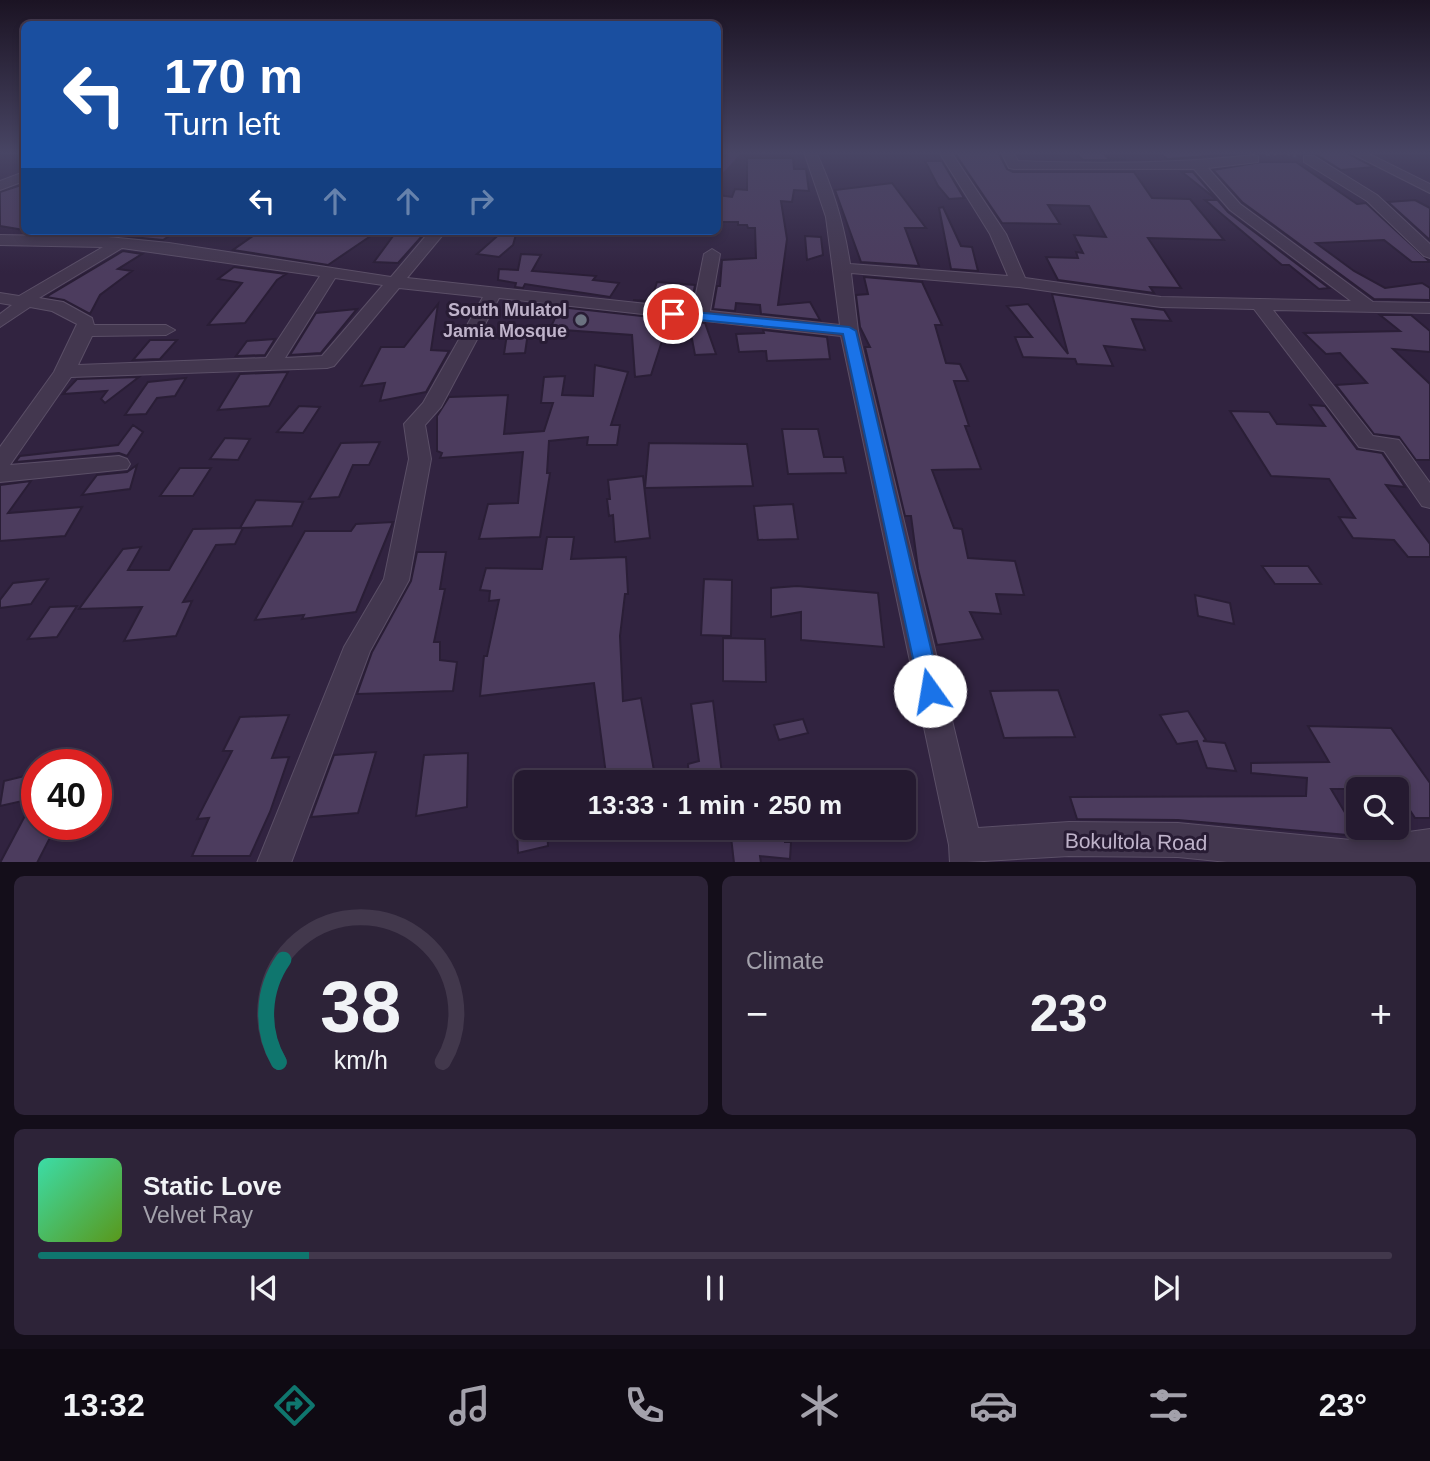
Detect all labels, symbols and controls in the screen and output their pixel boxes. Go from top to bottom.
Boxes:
icon: left [49,49,140,140]
text: 170 m [164,49,303,103]
text: Turn left [164,106,280,142]
icon: left [243,182,281,220]
icon: ahead [316,182,354,220]
icon: ahead [389,182,427,220]
icon: right [462,182,500,220]
pin [643,284,703,344]
icon: arrive [654,295,692,333]
place label: South Mulatol Jamia Mosque [443,300,567,341]
marker: South Mulatol Jamia Mosque [573,312,589,328]
position arrow [893,654,967,728]
speed limit sign: 40 [21,749,112,840]
map controls [1346,777,1409,840]
button: search [1346,777,1409,840]
text: 13:33 · 1 min · 250 m [588,790,842,820]
street label: Bokultola Road [1065,829,1207,854]
text: Climate [746,948,824,974]
text: 38 [321,966,401,1047]
text: 23° [1030,984,1108,1042]
text: − [746,993,768,1035]
text: + [1370,993,1392,1035]
text: km/h [334,1045,388,1073]
text: Static Love [143,1171,282,1201]
text: Velvet Ray [143,1202,253,1228]
icon: previous [245,1269,283,1307]
icon: pause [696,1269,734,1307]
icon: next [1147,1269,1185,1307]
icon: directions [270,1381,319,1430]
icon: music [445,1381,494,1430]
icon: phone [620,1381,669,1430]
icon: climate [795,1381,844,1430]
icon: car [969,1381,1018,1430]
icon: filters [1144,1381,1193,1430]
text: 13:32 [63,1387,145,1423]
text: 23° [1319,1387,1367,1423]

